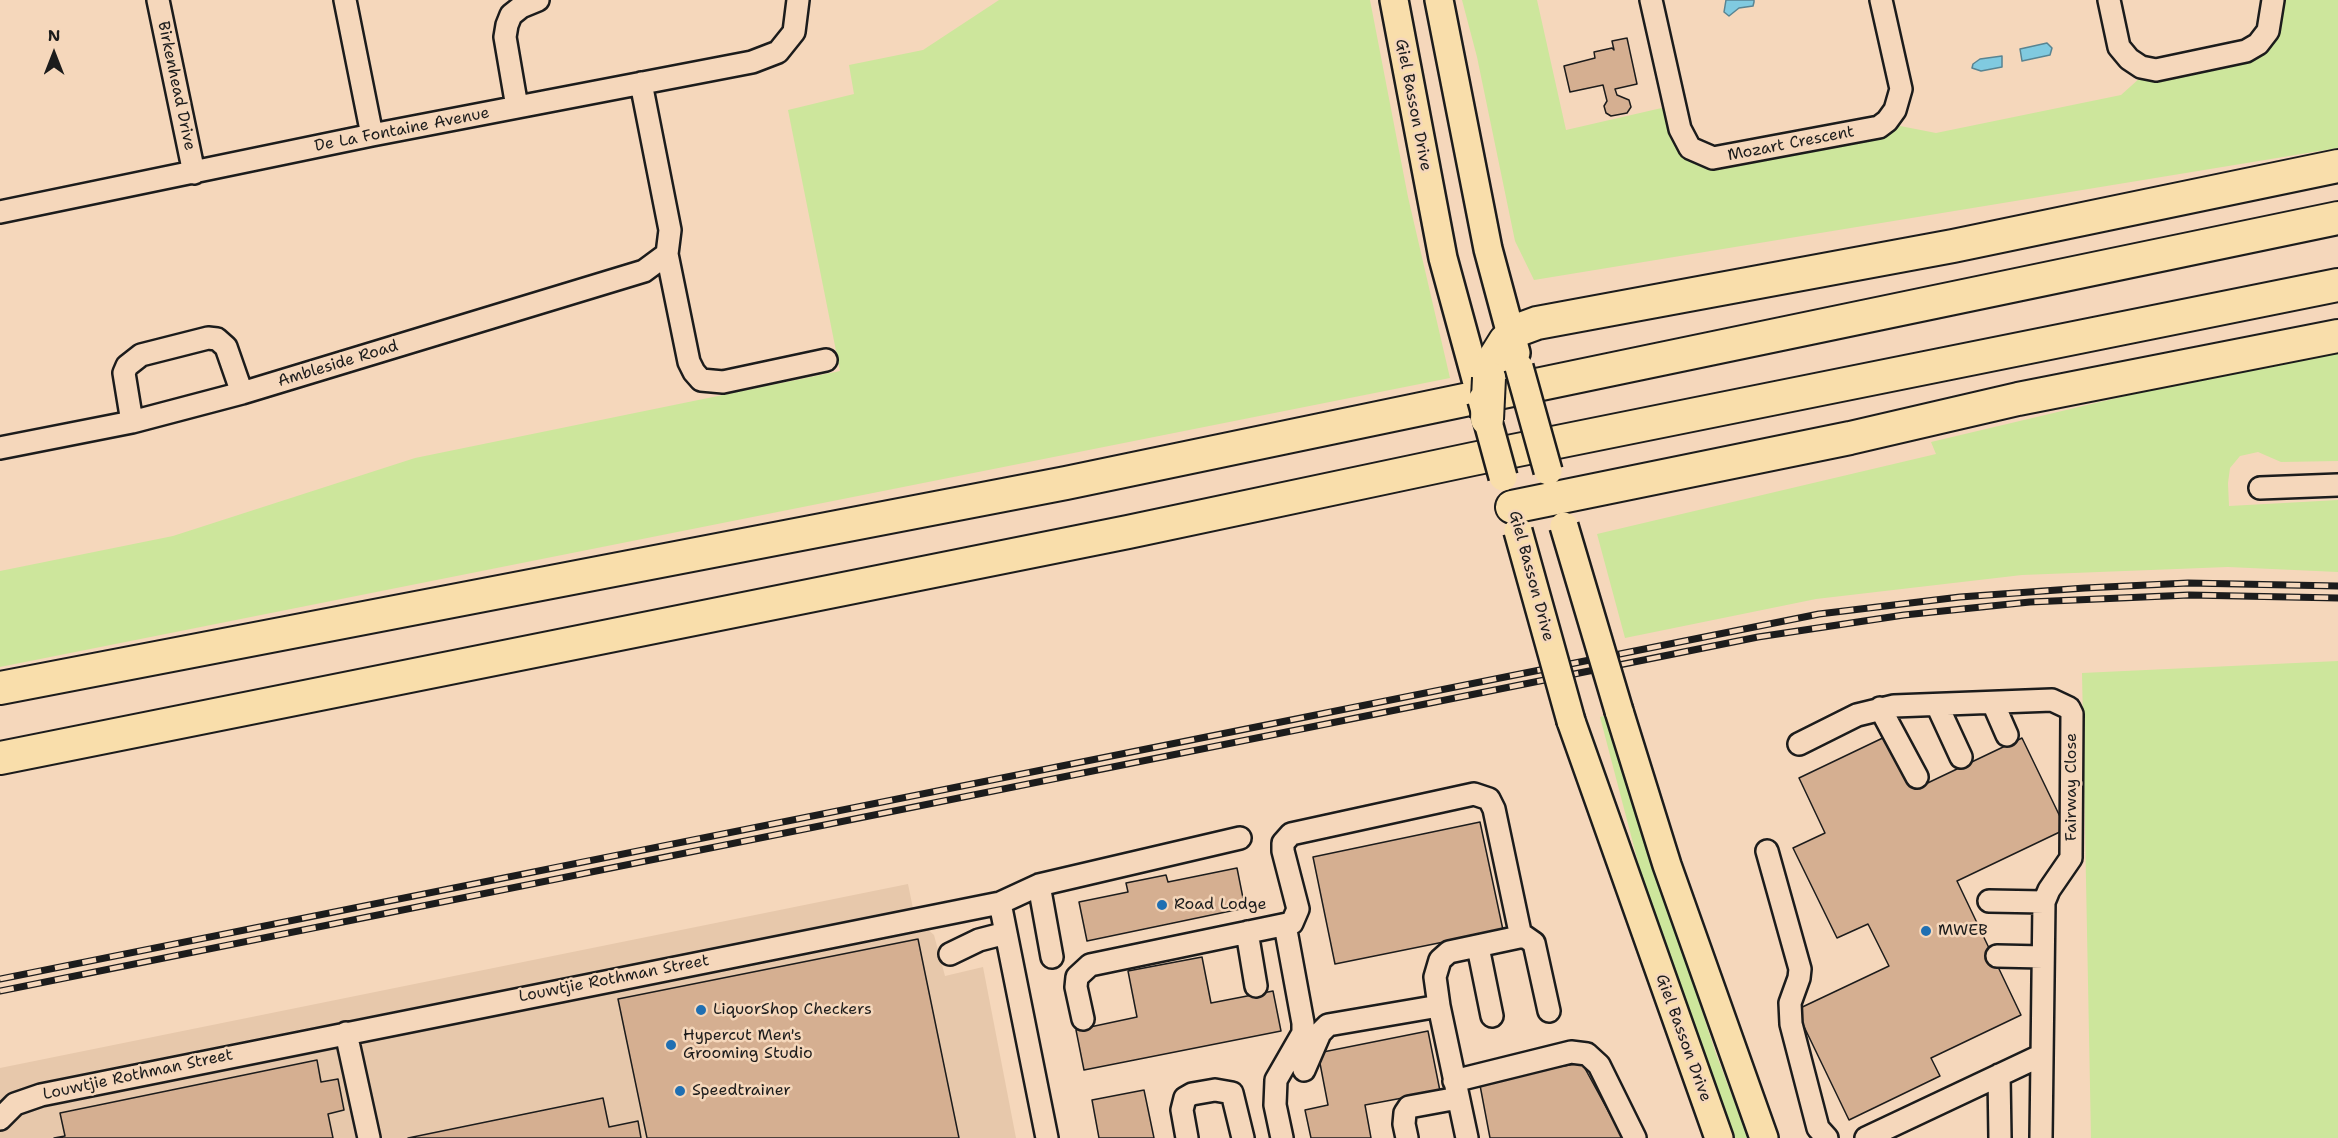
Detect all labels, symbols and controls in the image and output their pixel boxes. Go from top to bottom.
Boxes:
street label: Birkenhead Drive [153,20,199,152]
north arrow [24,24,84,84]
text: N [48,25,60,46]
street label: Giel Basson Drive [1391,37,1435,173]
street label: De La Fontaine Avenue [313,104,491,156]
street label: Mozart Crescent [1726,122,1856,166]
street label: Ambleside Road [276,337,400,391]
street label: Giel Basson Drive [1504,509,1558,643]
street label: Fairway Close [2062,733,2082,841]
place label: Road Lodge [1174,895,1266,915]
marker: Road Lodge [1155,898,1169,912]
place label: MWEB [1938,921,1988,941]
marker: MWEB [1919,924,1933,938]
street label: Louwtjie Rothman Street [517,951,711,1007]
street label: Giel Basson Drive [1651,972,1715,1104]
place label: LiquorShop Checkers [713,1000,872,1020]
marker: LiquorShop Checkers [694,1003,708,1017]
place label: Hypercut Men's Grooming Studio [683,1026,813,1064]
marker: Hypercut Men's Grooming Studio [664,1038,678,1052]
street label: Louwtjie Rothman Street [41,1045,235,1105]
place label: Speedtrainer [692,1081,791,1101]
marker: Speedtrainer [673,1084,687,1098]

